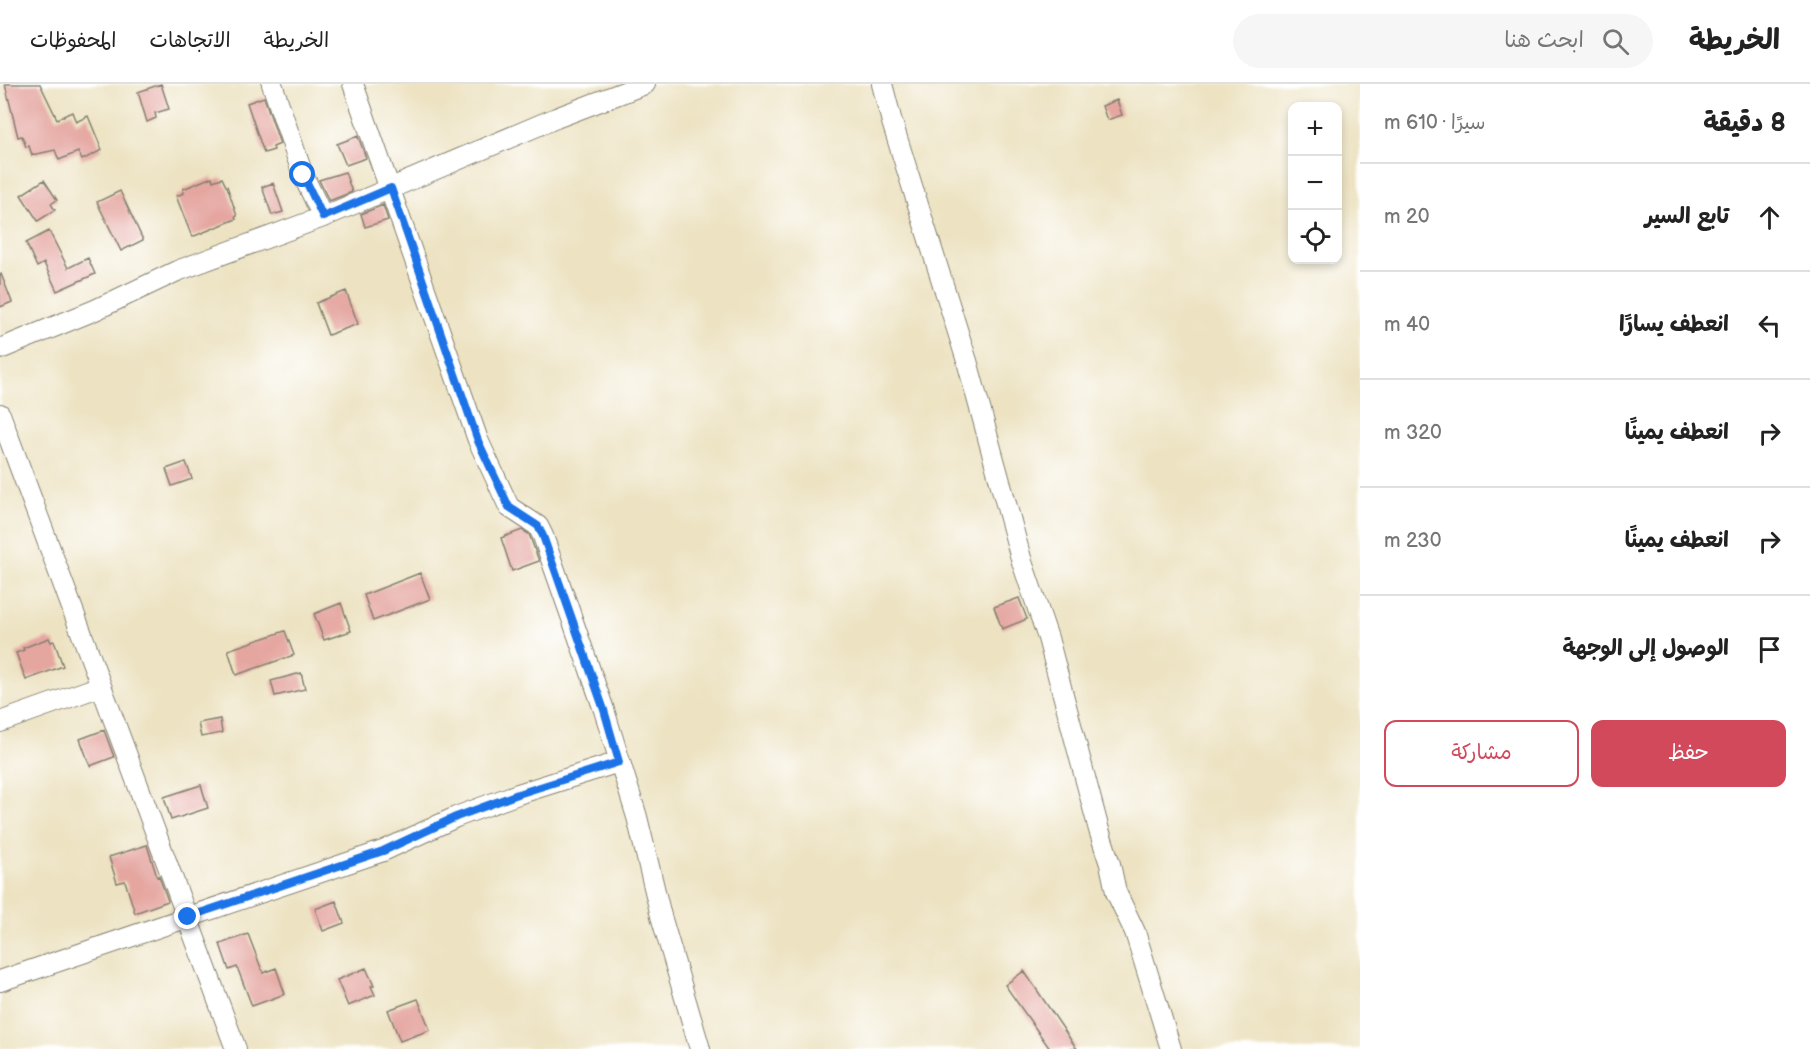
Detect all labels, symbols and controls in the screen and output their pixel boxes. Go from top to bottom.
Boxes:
search box [1233,14,1653,68]
text: الخريطة [1689,24,1780,57]
icon: search [1599,25,1632,58]
text: ابحث هنا [1504,27,1584,54]
text: المحفوظات [30,28,116,53]
text: الاتجاهات [149,28,231,53]
text: الخريطة [264,28,329,53]
map controls [1288,102,1342,264]
button: + [1288,102,1342,156]
text: 8 دقيقة [1703,108,1786,139]
text: سيرًا · 610 m [1384,111,1486,135]
button: − [1288,156,1342,210]
route start [289,161,315,187]
icon: ahead [1753,201,1786,234]
text: تابع السير [1645,203,1729,230]
text: 20 m [1384,205,1430,229]
button: locate [1288,210,1342,264]
icon: left [1753,309,1786,342]
text: انعطف يسارًا [1619,311,1729,338]
text: 40 m [1384,313,1430,337]
icon: right [1753,417,1786,450]
text: انعطف يمينًا [1625,419,1729,446]
text: 320 m [1384,421,1442,445]
icon: right [1753,525,1786,558]
text: انعطف يمينًا [1625,527,1729,554]
text: 230 m [1384,529,1441,553]
icon: arrive [1753,633,1786,666]
text: الوصول إلى الوجهة [1562,635,1729,662]
button: مشاركة [1384,720,1579,787]
button: حفظ [1591,720,1786,787]
route end [174,903,200,929]

